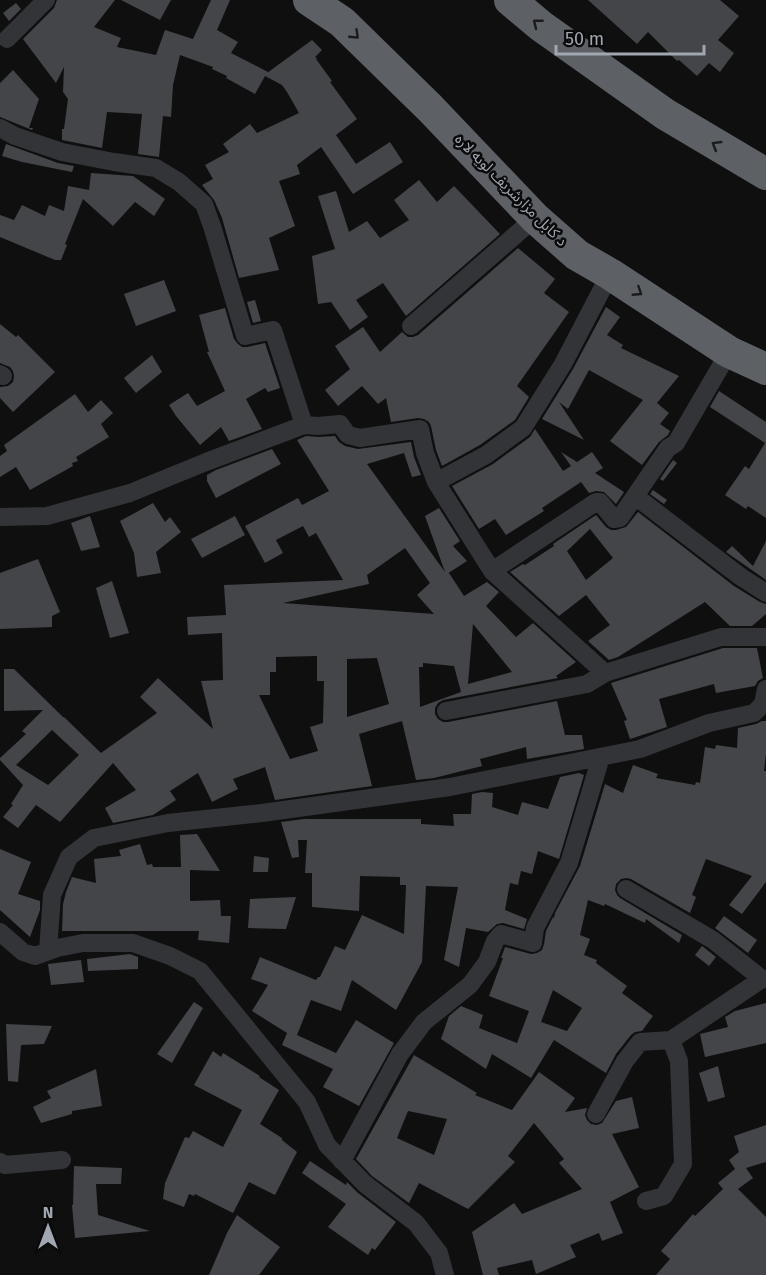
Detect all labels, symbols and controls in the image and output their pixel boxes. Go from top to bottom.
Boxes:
scale bar [556,18,704,56]
one-way arrow [533,19,544,30]
one-way arrow [349,28,359,39]
text: 50 m [565,28,604,50]
street label: د کابل مزارشریف لویه لاره [451,130,571,250]
one-way arrow [712,140,722,152]
one-way arrow [632,285,642,297]
north arrow [18,1197,78,1257]
text: N [43,1203,53,1222]

